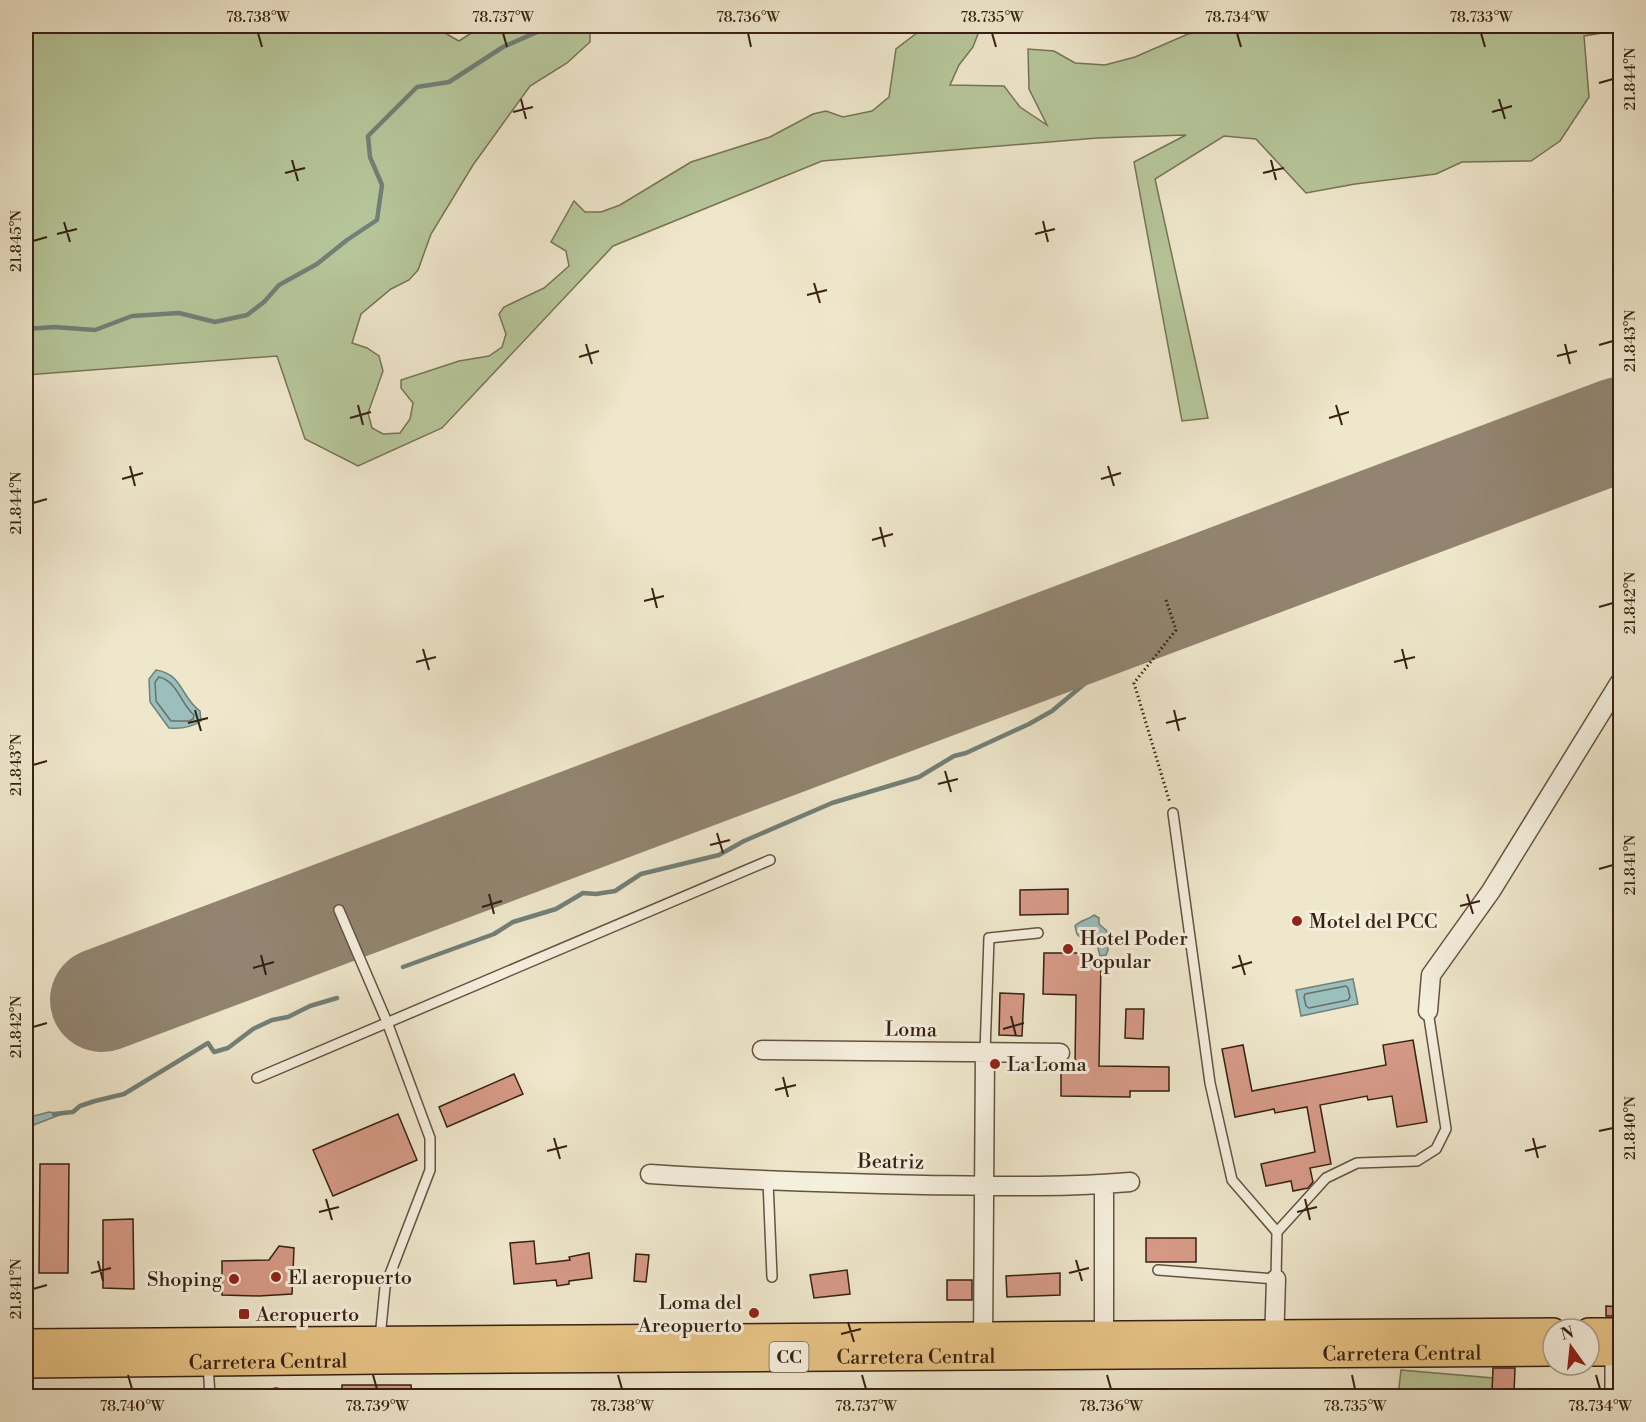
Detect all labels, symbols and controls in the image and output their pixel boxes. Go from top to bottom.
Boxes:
text: 78.738°W [226,8,290,27]
text: 78.737°W [472,8,534,27]
text: 78.736°W [716,8,780,27]
text: 78.735°W [961,8,1024,27]
text: 78.734°W [1205,8,1269,27]
text: 78.733°W [1450,8,1513,27]
text: 21.844°N [1621,47,1640,111]
text: 21.845°N [7,210,26,272]
text: 21.843°N [1621,310,1640,372]
text: 21.844°N [7,471,26,535]
text: 21.842°N [1621,572,1640,634]
text: 21.843°N [7,734,26,796]
text: 21.841°N [1621,835,1640,895]
place label: Motel del PCC [1309,910,1437,935]
marker: Motel del PCC [1290,914,1304,928]
place label: Hotel Poder Popular [1080,927,1188,975]
marker: Hotel Poder Popular [1061,942,1075,956]
text: 21.842°N [7,996,26,1058]
street label: Loma [885,1018,938,1043]
place label: La Loma [1007,1053,1087,1078]
marker: La Loma [988,1057,1002,1071]
text: 21.840°N [1621,1096,1640,1160]
street label: Beatriz [856,1149,924,1176]
text: 21.841°N [7,1259,26,1319]
place label: El aeropuerto [288,1266,412,1291]
place label: Shoping [147,1268,223,1293]
marker: El aeropuerto [269,1270,283,1284]
marker: Shoping [227,1272,241,1286]
place label: Loma del Areopuerto [637,1291,742,1339]
place label: Aeropuerto [255,1303,359,1328]
marker: Loma del Areopuerto [747,1306,761,1320]
marker: Aeropuerto [237,1307,251,1321]
north arrow [1541,1317,1601,1377]
text: N [1559,1322,1576,1345]
street label: Carretera Central [1322,1341,1482,1368]
road number: CC [770,1342,808,1372]
street label: Carretera Central [836,1345,996,1371]
street label: Carretera Central [188,1349,348,1376]
text: 78.740°W [100,1397,165,1416]
text: 78.739°W [345,1397,409,1416]
text: 78.738°W [590,1397,654,1416]
text: 78.737°W [835,1397,897,1416]
text: 78.736°W [1079,1397,1143,1416]
text: 78.735°W [1324,1397,1387,1416]
text: 78.734°W [1568,1397,1632,1416]

